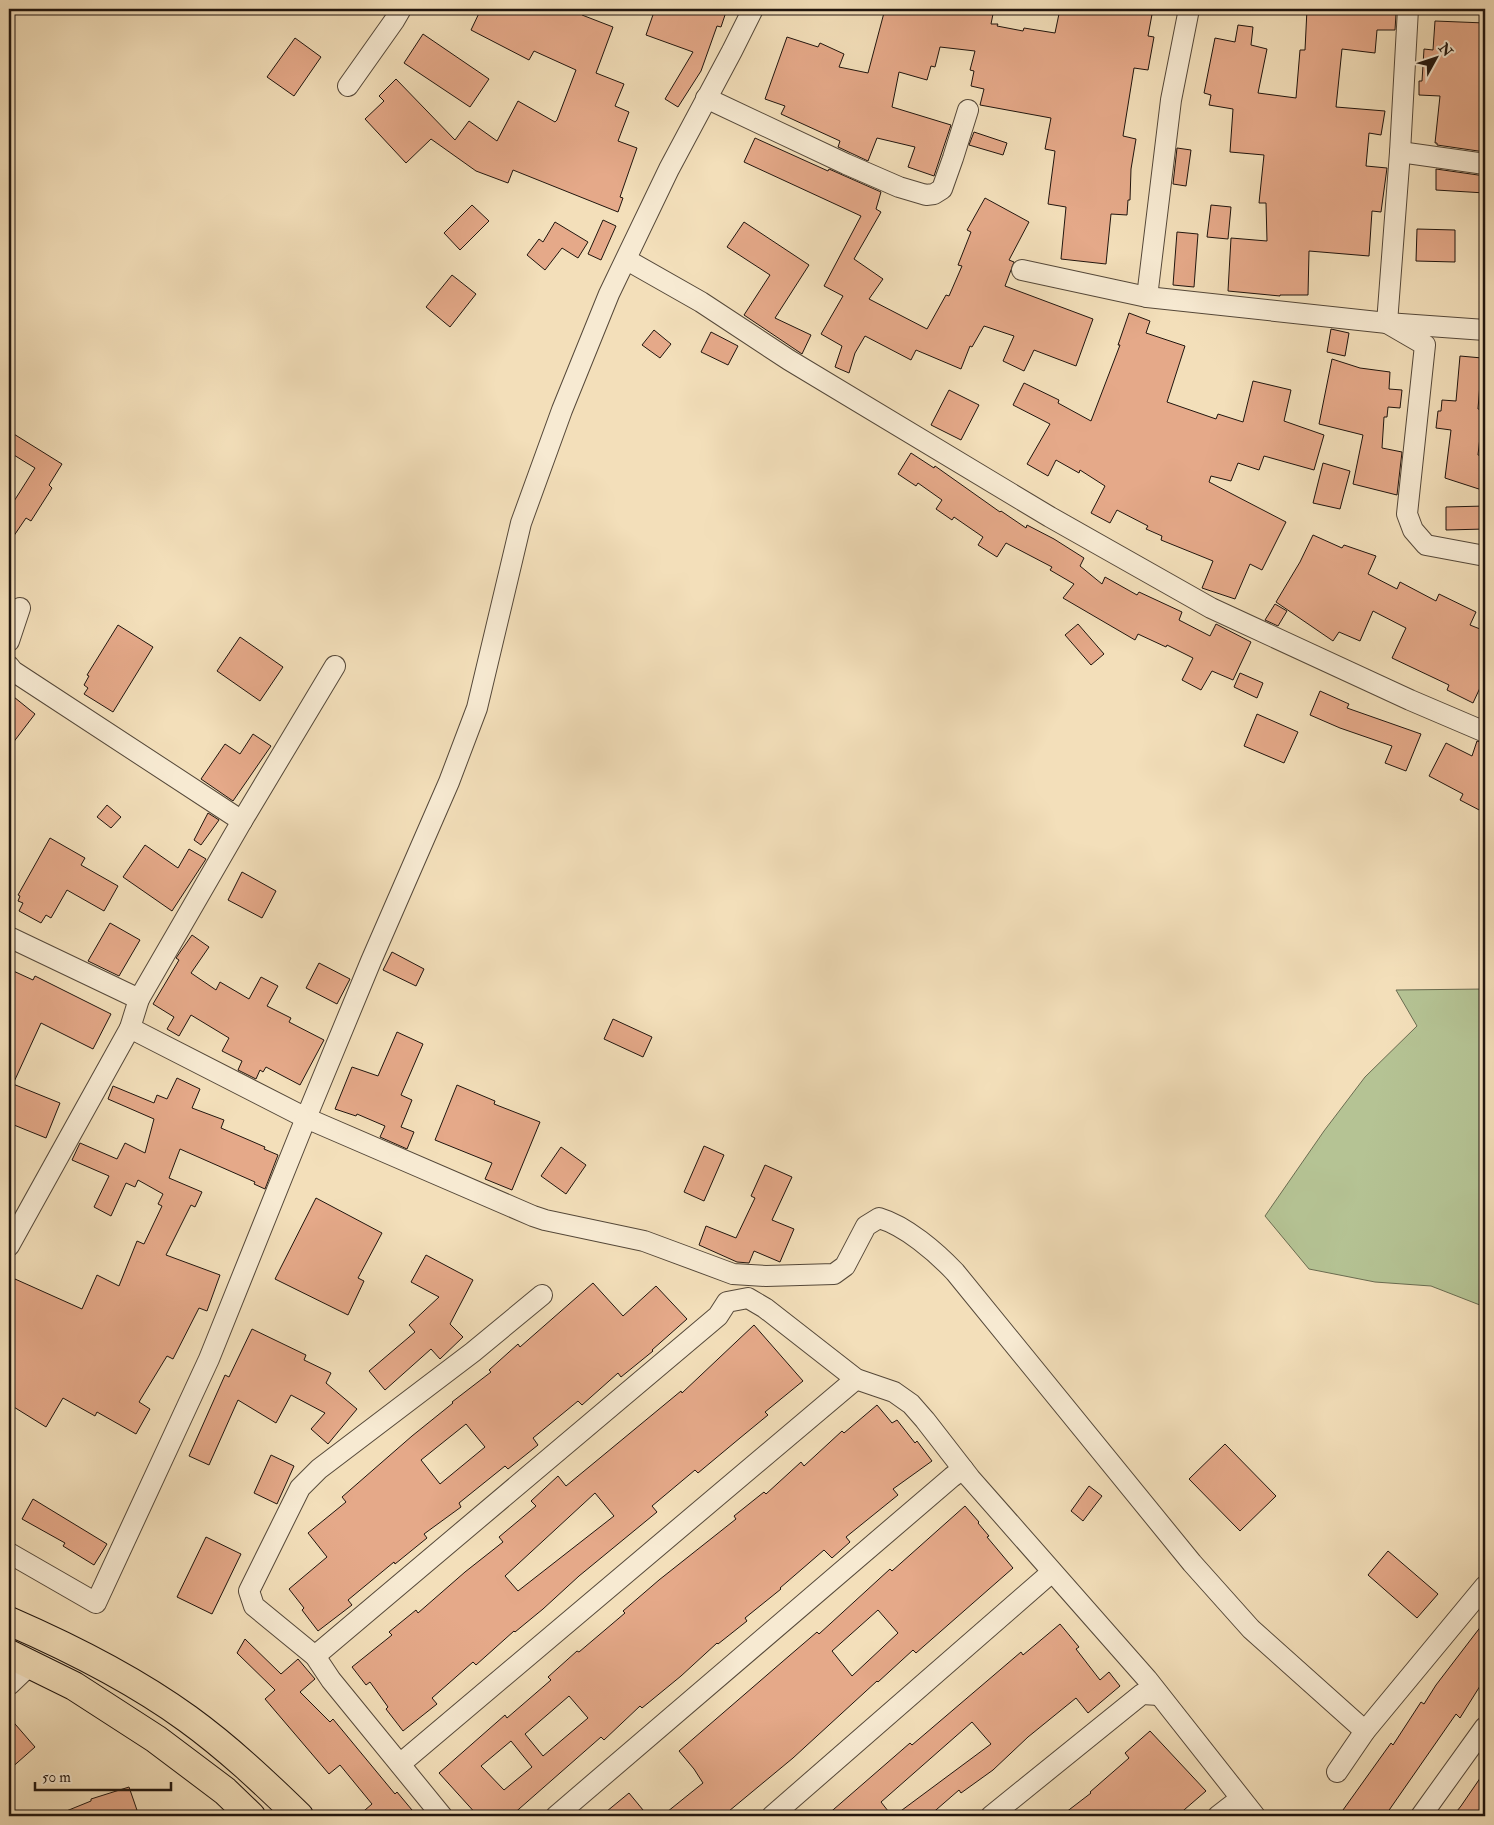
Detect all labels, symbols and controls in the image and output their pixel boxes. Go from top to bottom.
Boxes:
north arrow [1412,32,1462,82]
text: N [1434,39,1456,61]
scale bar [35,1760,171,1792]
text: 50 m [42,1768,71,1787]

